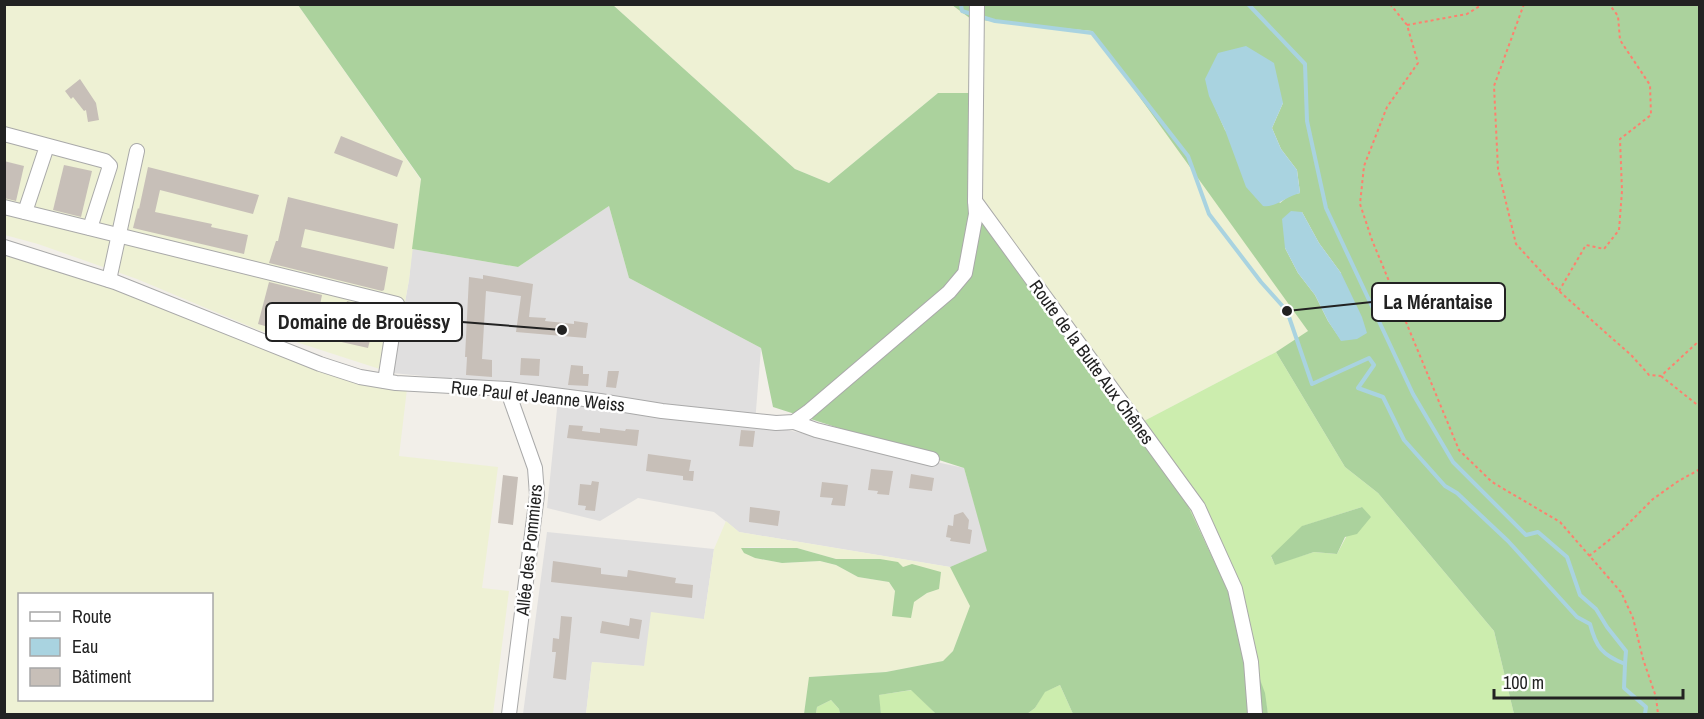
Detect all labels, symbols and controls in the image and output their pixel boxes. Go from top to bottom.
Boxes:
street label: Route de la Butte Aux Chênes [1024,275,1160,449]
callout: La Mérantaise [1372,283,1505,321]
text: La Mérantaise [1383,288,1493,315]
callout: Domaine de Brouëssy [266,303,462,341]
text: Domaine de Brouëssy [278,308,451,335]
street label: Rue Paul et Jeanne Weiss [450,374,626,418]
street label: Allée des Pommiers [510,483,548,618]
legend [18,593,213,701]
text: Route [72,604,111,629]
text: Eau [72,634,98,659]
scale bar [1494,662,1683,700]
text: Bâtiment [72,664,131,689]
text: 100 m [1503,670,1544,695]

